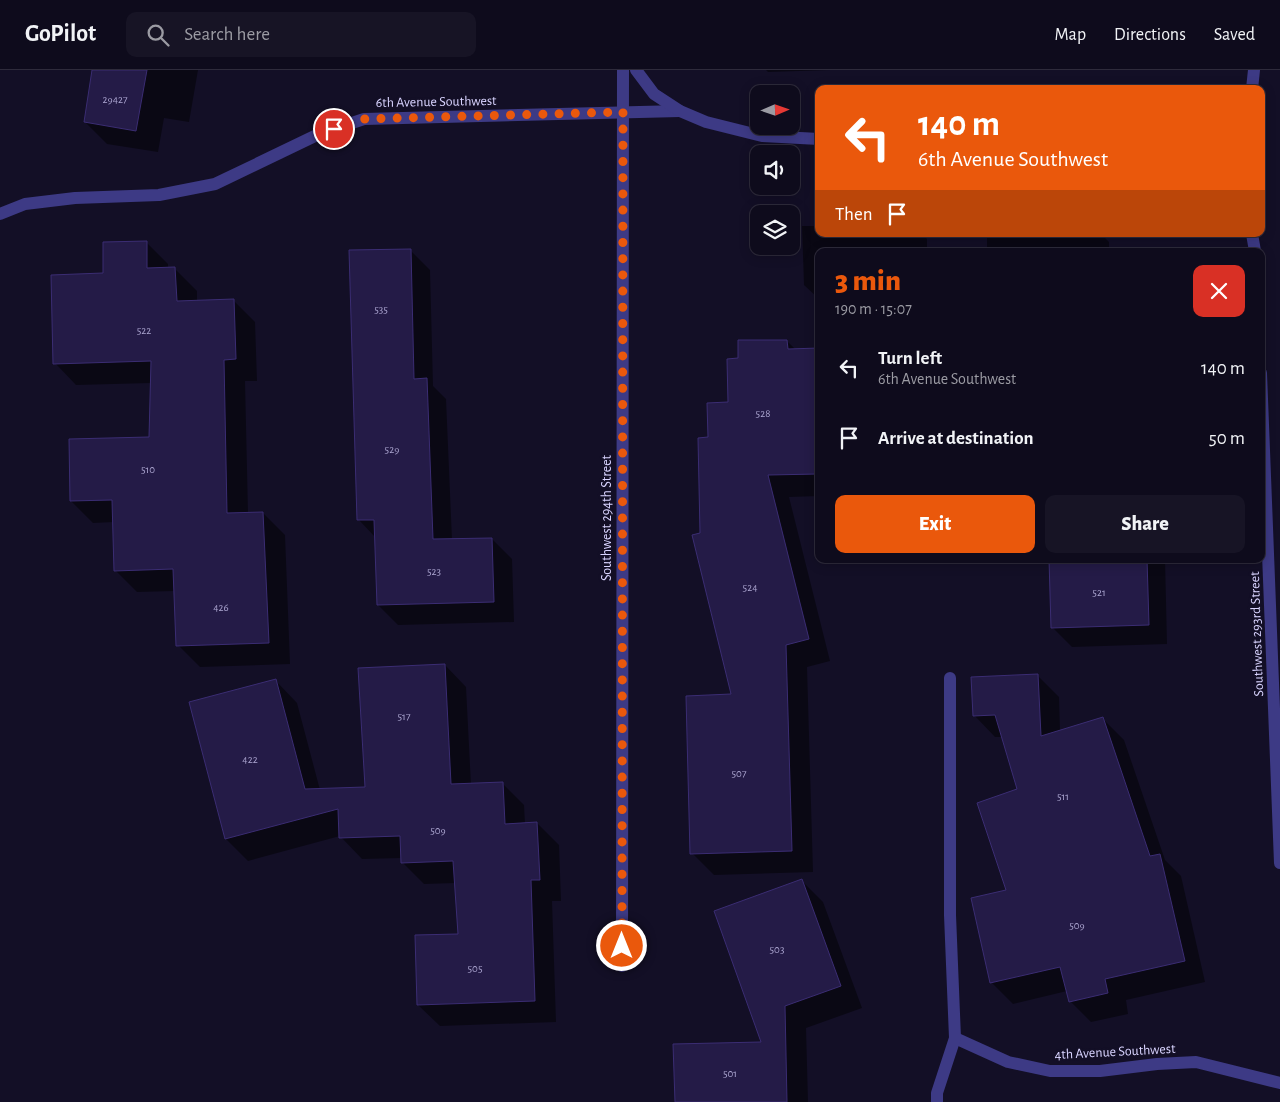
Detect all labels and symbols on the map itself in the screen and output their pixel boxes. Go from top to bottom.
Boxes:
north arrow [750,85,800,135]
house number: 29427 [102,94,128,105]
street label: 6th Avenue Southwest [375,94,497,110]
pin [313,108,355,150]
house number: 535 [374,304,388,315]
house number: 522 [137,325,151,336]
house number: 528 [756,408,770,419]
house number: 529 [385,444,399,455]
street label: Southwest 294th Street [600,454,614,581]
house number: 510 [141,464,155,475]
house number: 523 [427,566,442,577]
street label: Southwest 293rd Street [1248,571,1266,697]
house number: 524 [743,582,757,593]
house number: 521 [1092,587,1106,598]
house number: 426 [213,602,229,613]
house number: 517 [398,711,411,722]
house number: 422 [242,754,258,765]
house number: 507 [732,768,747,779]
house number: 511 [1057,791,1069,802]
house number: 509 [430,825,446,836]
position arrow [595,919,647,971]
house number: 509 [1069,920,1085,931]
house number: 503 [770,944,785,955]
house number: 505 [467,963,483,974]
street label: 4th Avenue Southwest [1054,1042,1176,1062]
house number: 501 [723,1068,737,1079]

